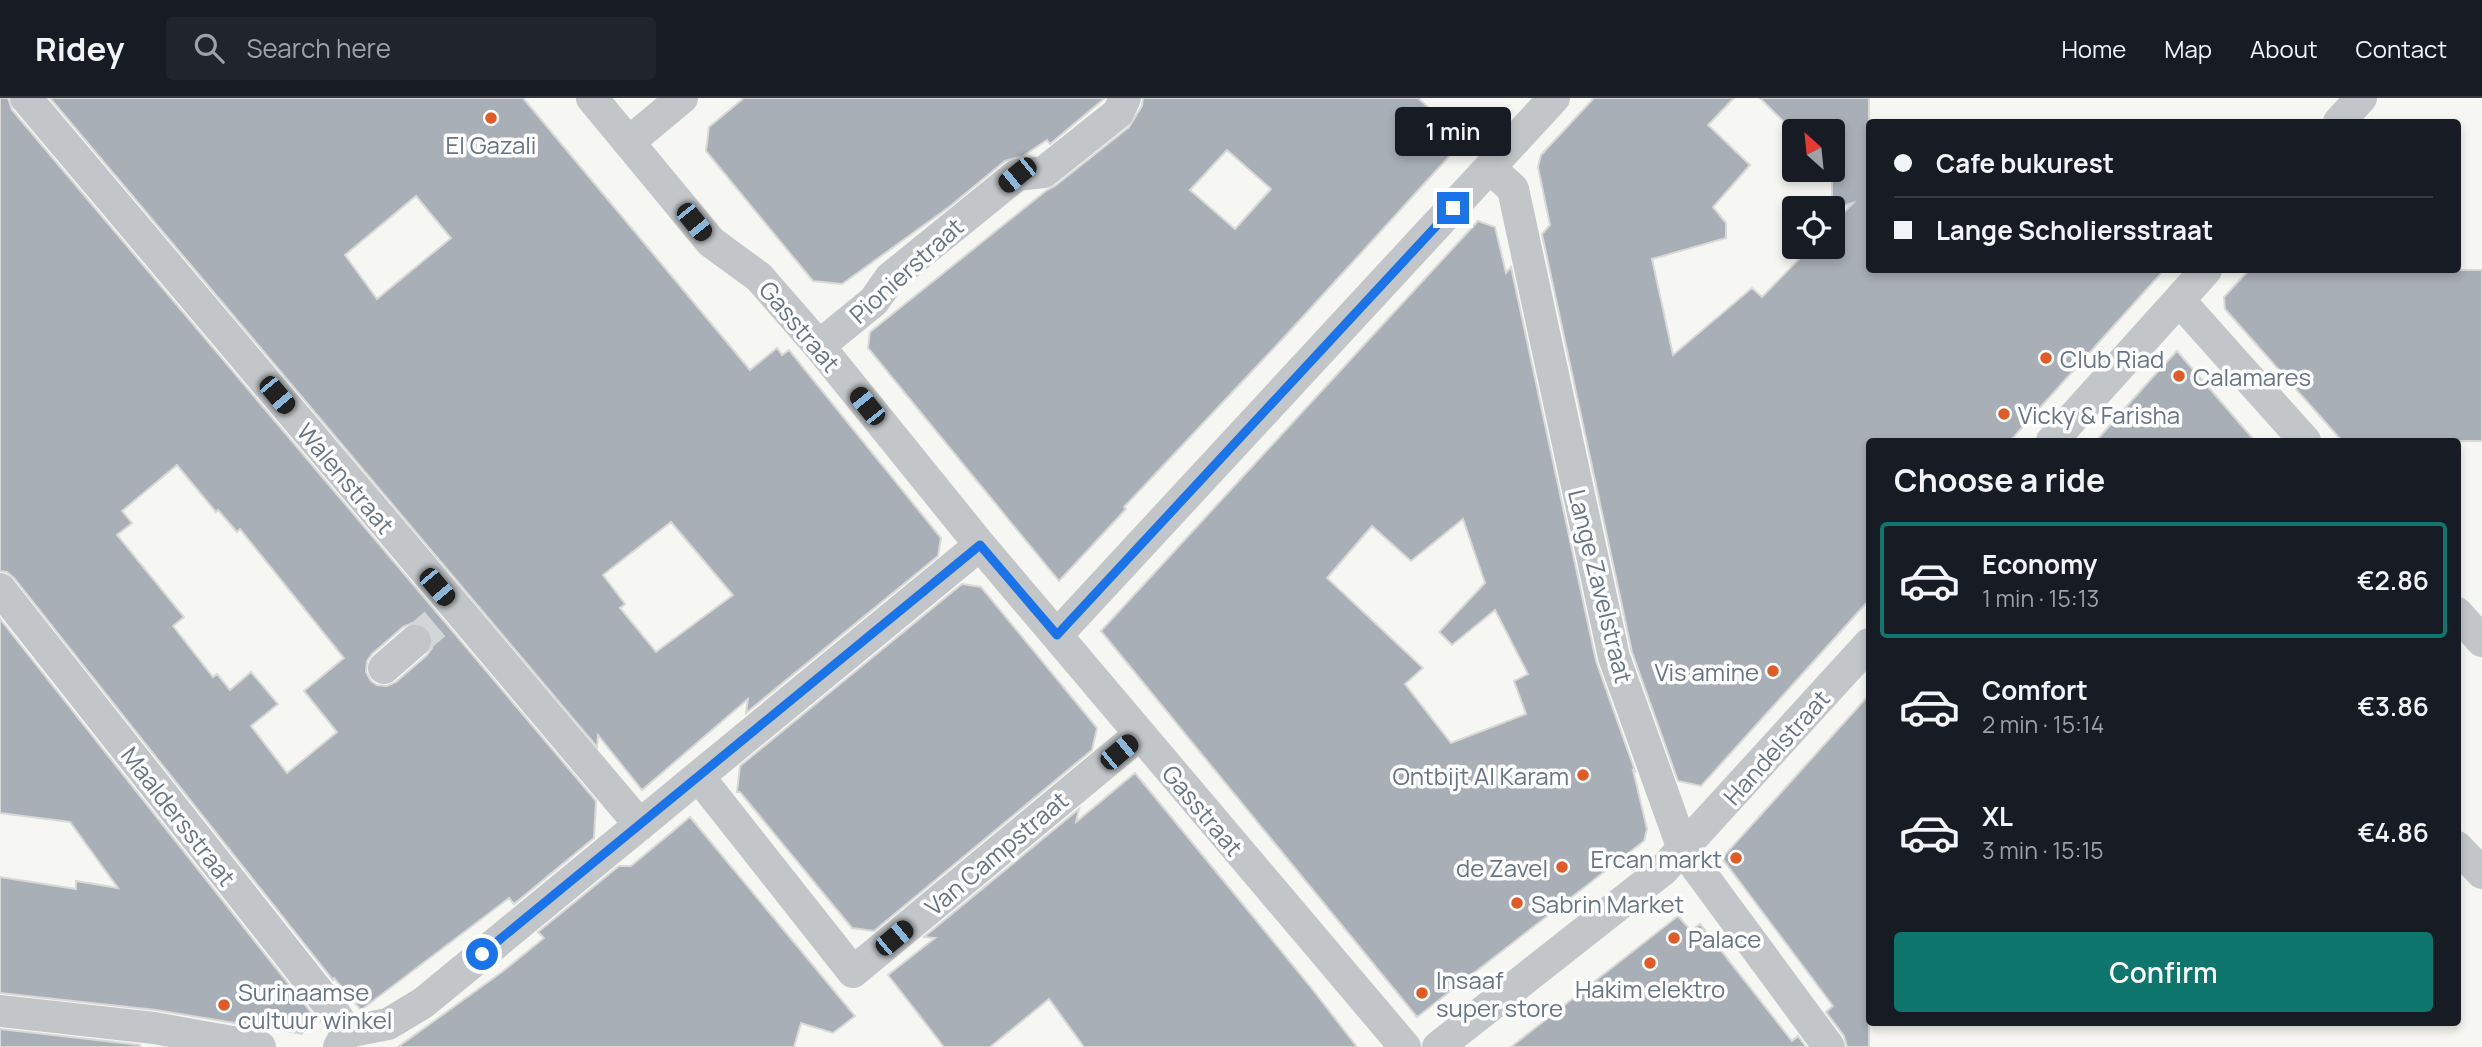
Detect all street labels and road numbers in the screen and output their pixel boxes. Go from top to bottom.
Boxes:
street label: Pionierstraat [842,210,970,330]
street label: Gasstraat [752,273,848,379]
street label: Walenstraat [290,416,402,540]
street label: Lange Zavelstraat [1561,486,1641,686]
street label: Handelstraat [1715,682,1837,812]
street label: Maaldersstraat [114,740,244,892]
street label: Gasstraat [1155,757,1251,863]
street label: Van Campstraat [917,783,1075,923]

